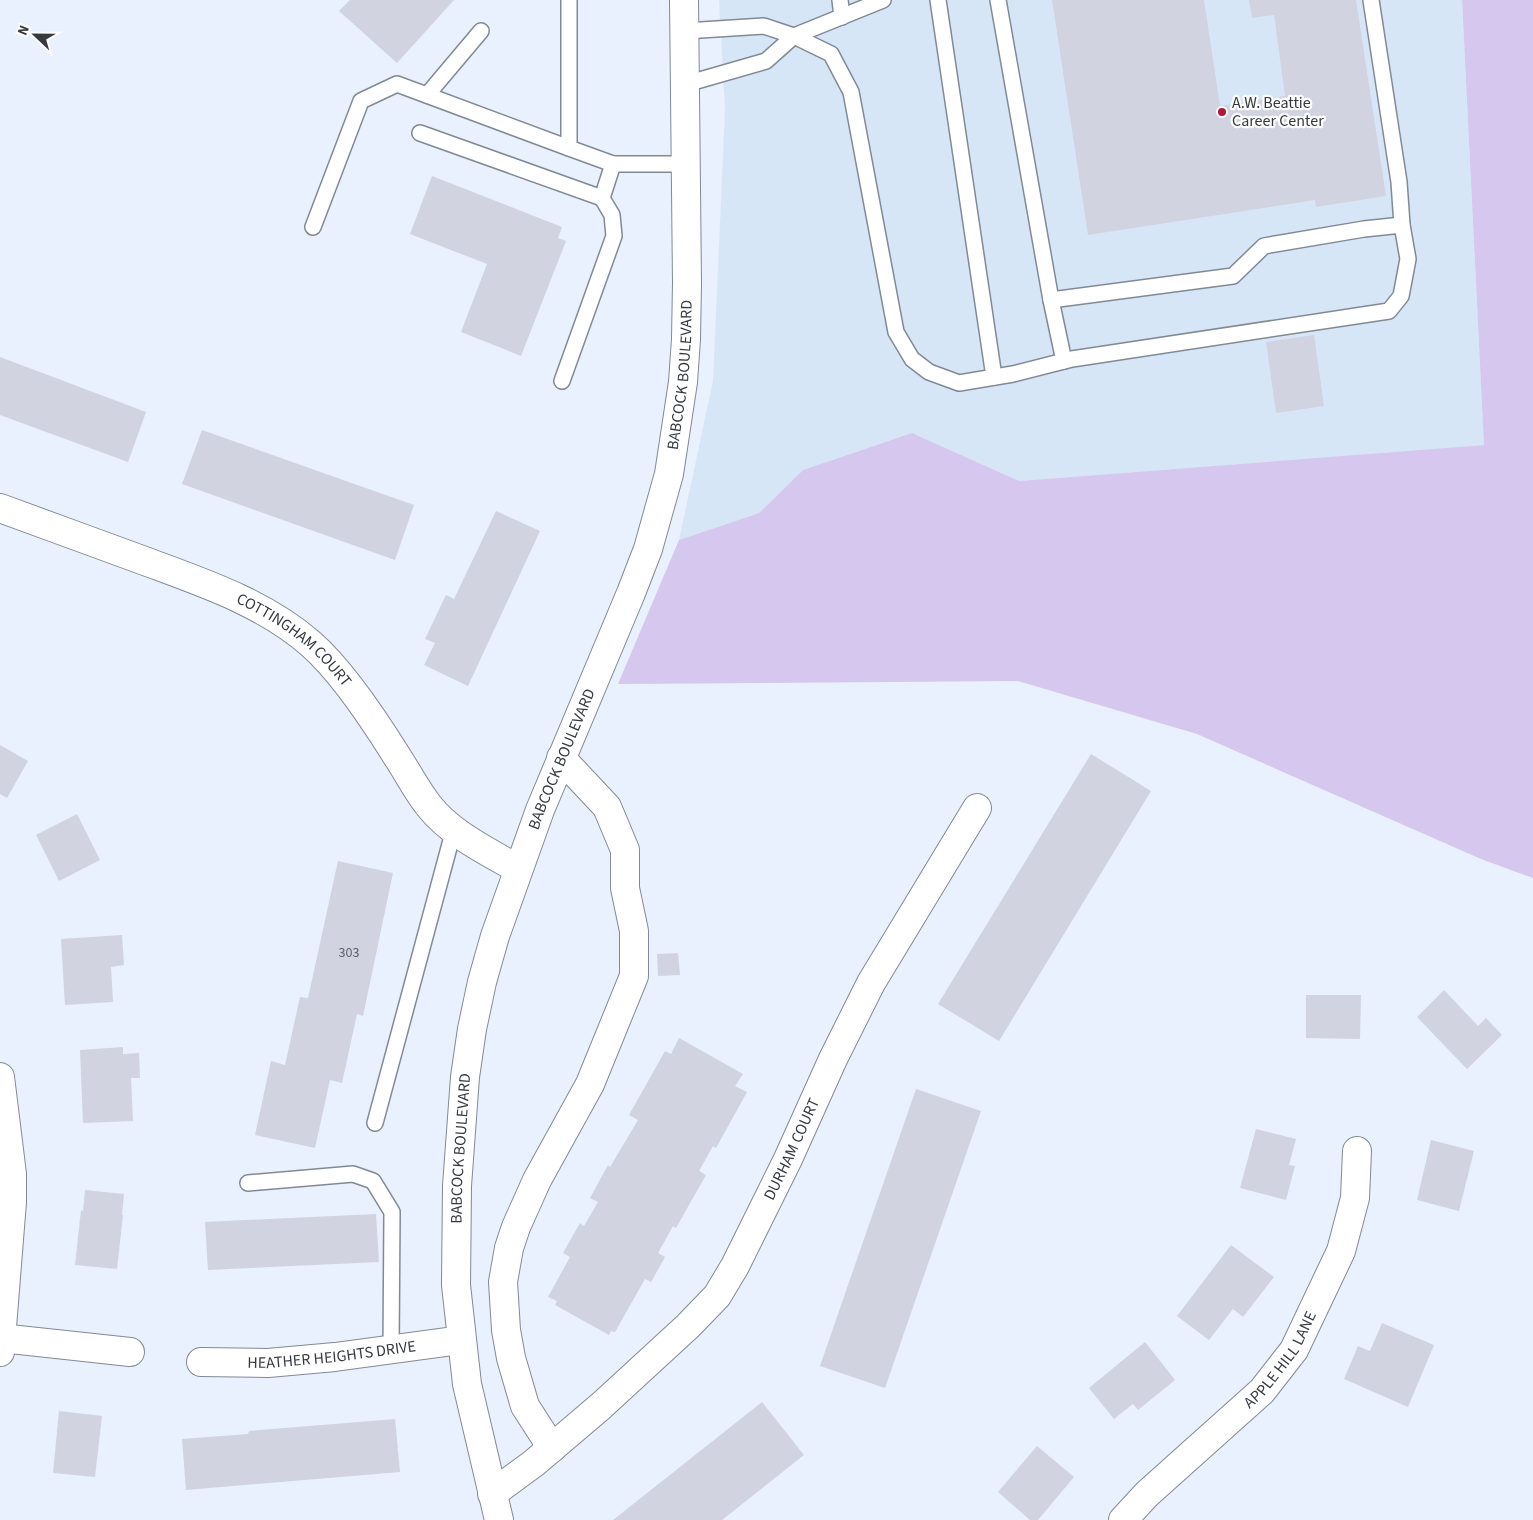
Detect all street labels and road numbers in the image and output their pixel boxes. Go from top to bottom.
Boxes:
street label: BABCOCK BOULEVARD [662,300,698,451]
street label: COTTINGHAM COURT [233,588,357,692]
street label: BABCOCK BOULEVARD [523,685,601,833]
street label: BABCOCK BOULEVARD [446,1072,476,1224]
street label: DURHAM COURT [758,1094,825,1204]
street label: APPLE HILL LANE [1239,1308,1322,1413]
street label: HEATHER HEIGHTS DRIVE [247,1335,417,1374]

